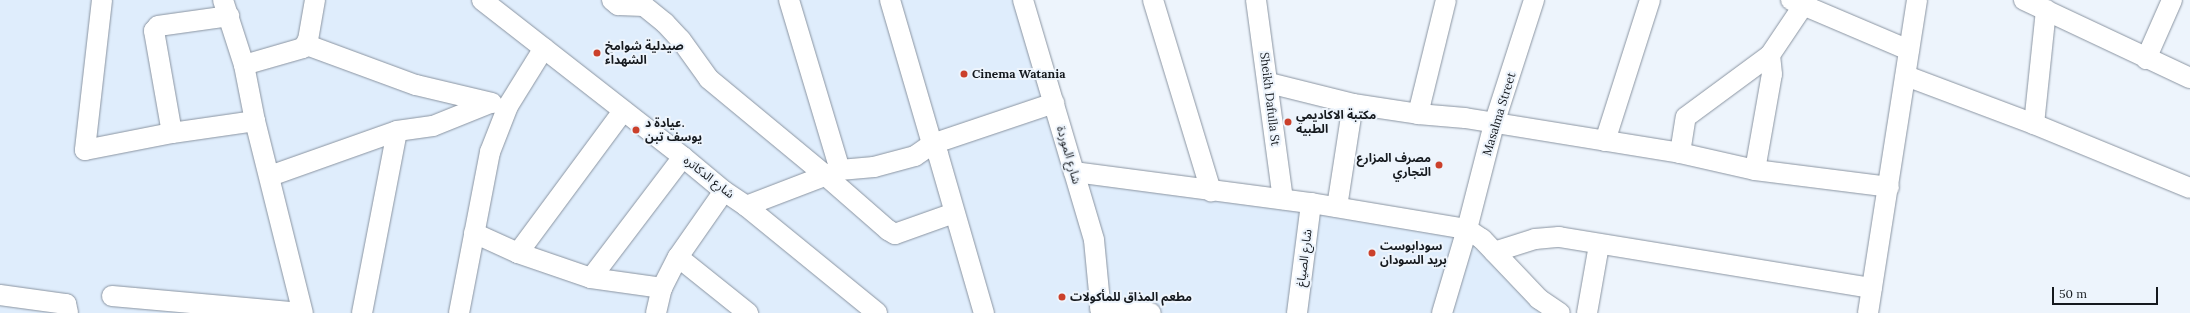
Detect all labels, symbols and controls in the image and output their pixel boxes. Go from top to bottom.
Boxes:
place label: صيدلية شوامخ الشهداء [605,39,684,67]
marker: صيدلية شوامخ الشهداء [592,48,602,58]
street label: Sheikh Dafulla St [1257,51,1283,147]
place label: Cinema Watania [972,67,1065,81]
marker: Cinema Watania [959,69,969,79]
street label: Masalma Street [1479,71,1519,157]
place label: مكتبة الاكاديمي الطبيه [1296,108,1376,136]
place label: عيادة د. يوسف تبن [645,116,702,144]
marker: مكتبة الاكاديمي الطبيه [1283,117,1293,127]
marker: عيادة د. يوسف تبن [630,124,642,136]
street label: شارع الموردة [1054,124,1084,186]
place label: مصرف المزارع التجاري [1356,151,1431,179]
street label: شارع الدكاتره [681,153,737,201]
marker: مصرف المزارع التجاري [1434,160,1444,170]
street label: شارع الصياغ [1293,228,1315,288]
place label: سودابوست بريد السودان [1380,239,1447,267]
marker: سودابوست بريد السودان [1367,248,1377,258]
scale bar [2054,279,2160,305]
text: 50 m [2059,286,2087,301]
place label: مطعم المذاق للمأكولات [1070,290,1192,304]
marker: مطعم المذاق للمأكولات [1057,292,1067,302]

